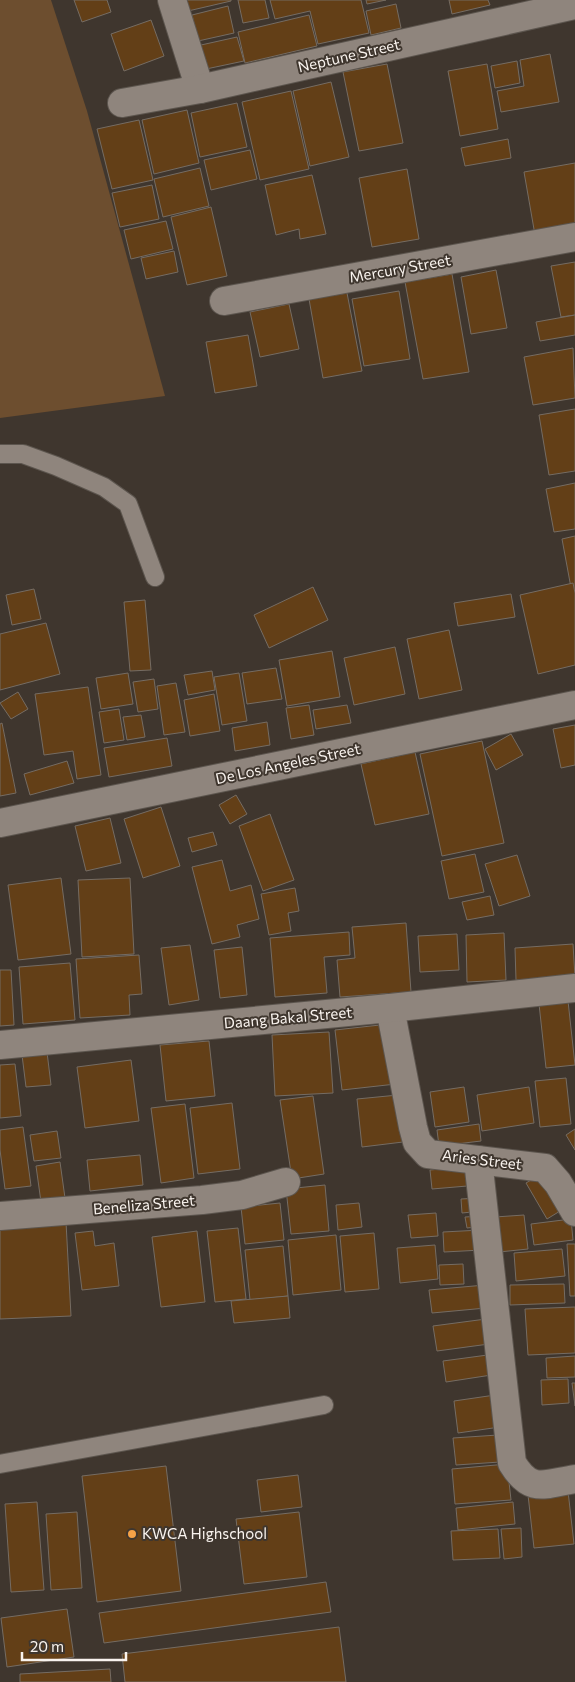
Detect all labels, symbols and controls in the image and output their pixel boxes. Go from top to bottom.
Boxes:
street label: Neptune Street [296,35,402,76]
street label: Mercury Street [348,250,452,286]
street label: De Los Angeles Street [214,739,362,787]
street label: Daang Bakal Street [223,1002,353,1032]
street label: Aries Street [441,1145,523,1173]
street label: Beneliza Street [92,1191,196,1217]
place label: KWCA Highschool [142,1524,267,1542]
marker: KWCA Highschool [126,1528,138,1540]
scale bar [22,1630,126,1662]
text: 20 m [30,1637,64,1655]

